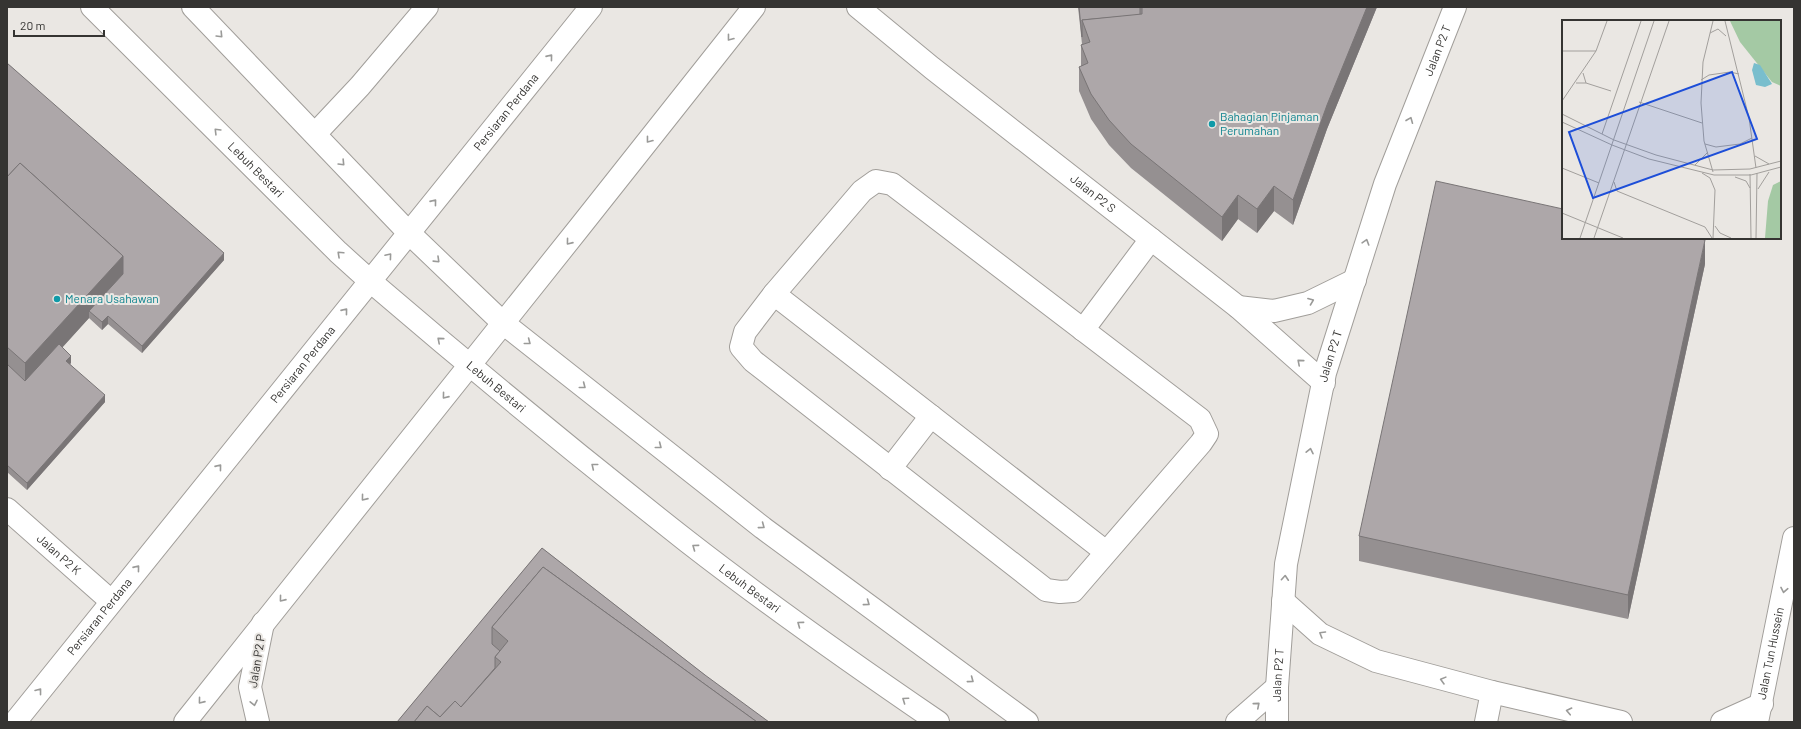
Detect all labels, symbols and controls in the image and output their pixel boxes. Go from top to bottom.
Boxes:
scale bar [14,12,104,38]
text: 20 m [20,18,46,32]
inset map [1562,20,1781,239]
street label: Jalan P2 T [1420,23,1453,78]
one-way arrow [215,30,223,38]
one-way arrow [727,33,734,40]
one-way arrow [546,55,553,62]
street label: Persiaran Perdana [470,70,541,153]
place label: Bahagian Pinjaman Perumahan [1220,109,1319,137]
one-way arrow [1405,116,1413,123]
marker: Bahagian Pinjaman Perumahan [1207,119,1217,129]
one-way arrow [214,128,222,136]
one-way arrow [647,135,654,142]
street label: Lebuh Bestari [226,139,287,200]
one-way arrow [337,158,344,165]
street label: Jalan P2 S [1068,171,1119,215]
one-way arrow [429,200,436,207]
one-way arrow [566,237,573,244]
one-way arrow [1361,239,1370,246]
one-way arrow [337,251,345,259]
one-way arrow [385,254,392,261]
one-way arrow [432,255,440,262]
place label: Menara Usahawan [65,291,159,305]
marker: Menara Usahawan [52,294,62,304]
one-way arrow [1308,297,1315,305]
one-way arrow [340,308,347,315]
street label: Persiaran Perdana [267,323,337,405]
street label: Jalan P2 T [1315,328,1344,383]
one-way arrow [523,337,530,344]
one-way arrow [437,338,444,345]
street label: Lebuh Bestari [464,358,529,415]
one-way arrow [1297,359,1305,366]
one-way arrow [579,381,586,388]
one-way arrow [442,392,449,399]
one-way arrow [655,441,662,448]
one-way arrow [1305,448,1313,454]
one-way arrow [591,463,598,470]
one-way arrow [214,464,221,471]
one-way arrow [361,493,368,500]
one-way arrow [757,521,764,528]
street label: Jalan P2 K [34,531,85,578]
one-way arrow [692,544,699,552]
street label: Lebuh Bestari [717,560,783,615]
one-way arrow [133,565,140,572]
street label: Persiaran Perdana [64,575,134,658]
one-way arrow [1280,575,1289,581]
one-way arrow [1780,586,1789,593]
one-way arrow [280,595,287,602]
one-way arrow [862,598,869,605]
street label: Jalan Tun Hussein [1754,606,1786,701]
one-way arrow [797,622,804,629]
one-way arrow [1319,631,1326,639]
street label: Jalan P2 P [245,633,267,689]
street label: Jalan P2 T [1269,648,1286,702]
one-way arrow [967,675,974,682]
one-way arrow [1440,676,1446,684]
one-way arrow [34,689,41,696]
one-way arrow [199,696,206,703]
one-way arrow [903,698,910,705]
one-way arrow [249,700,257,706]
one-way arrow [1253,702,1260,709]
one-way arrow [1566,707,1573,715]

